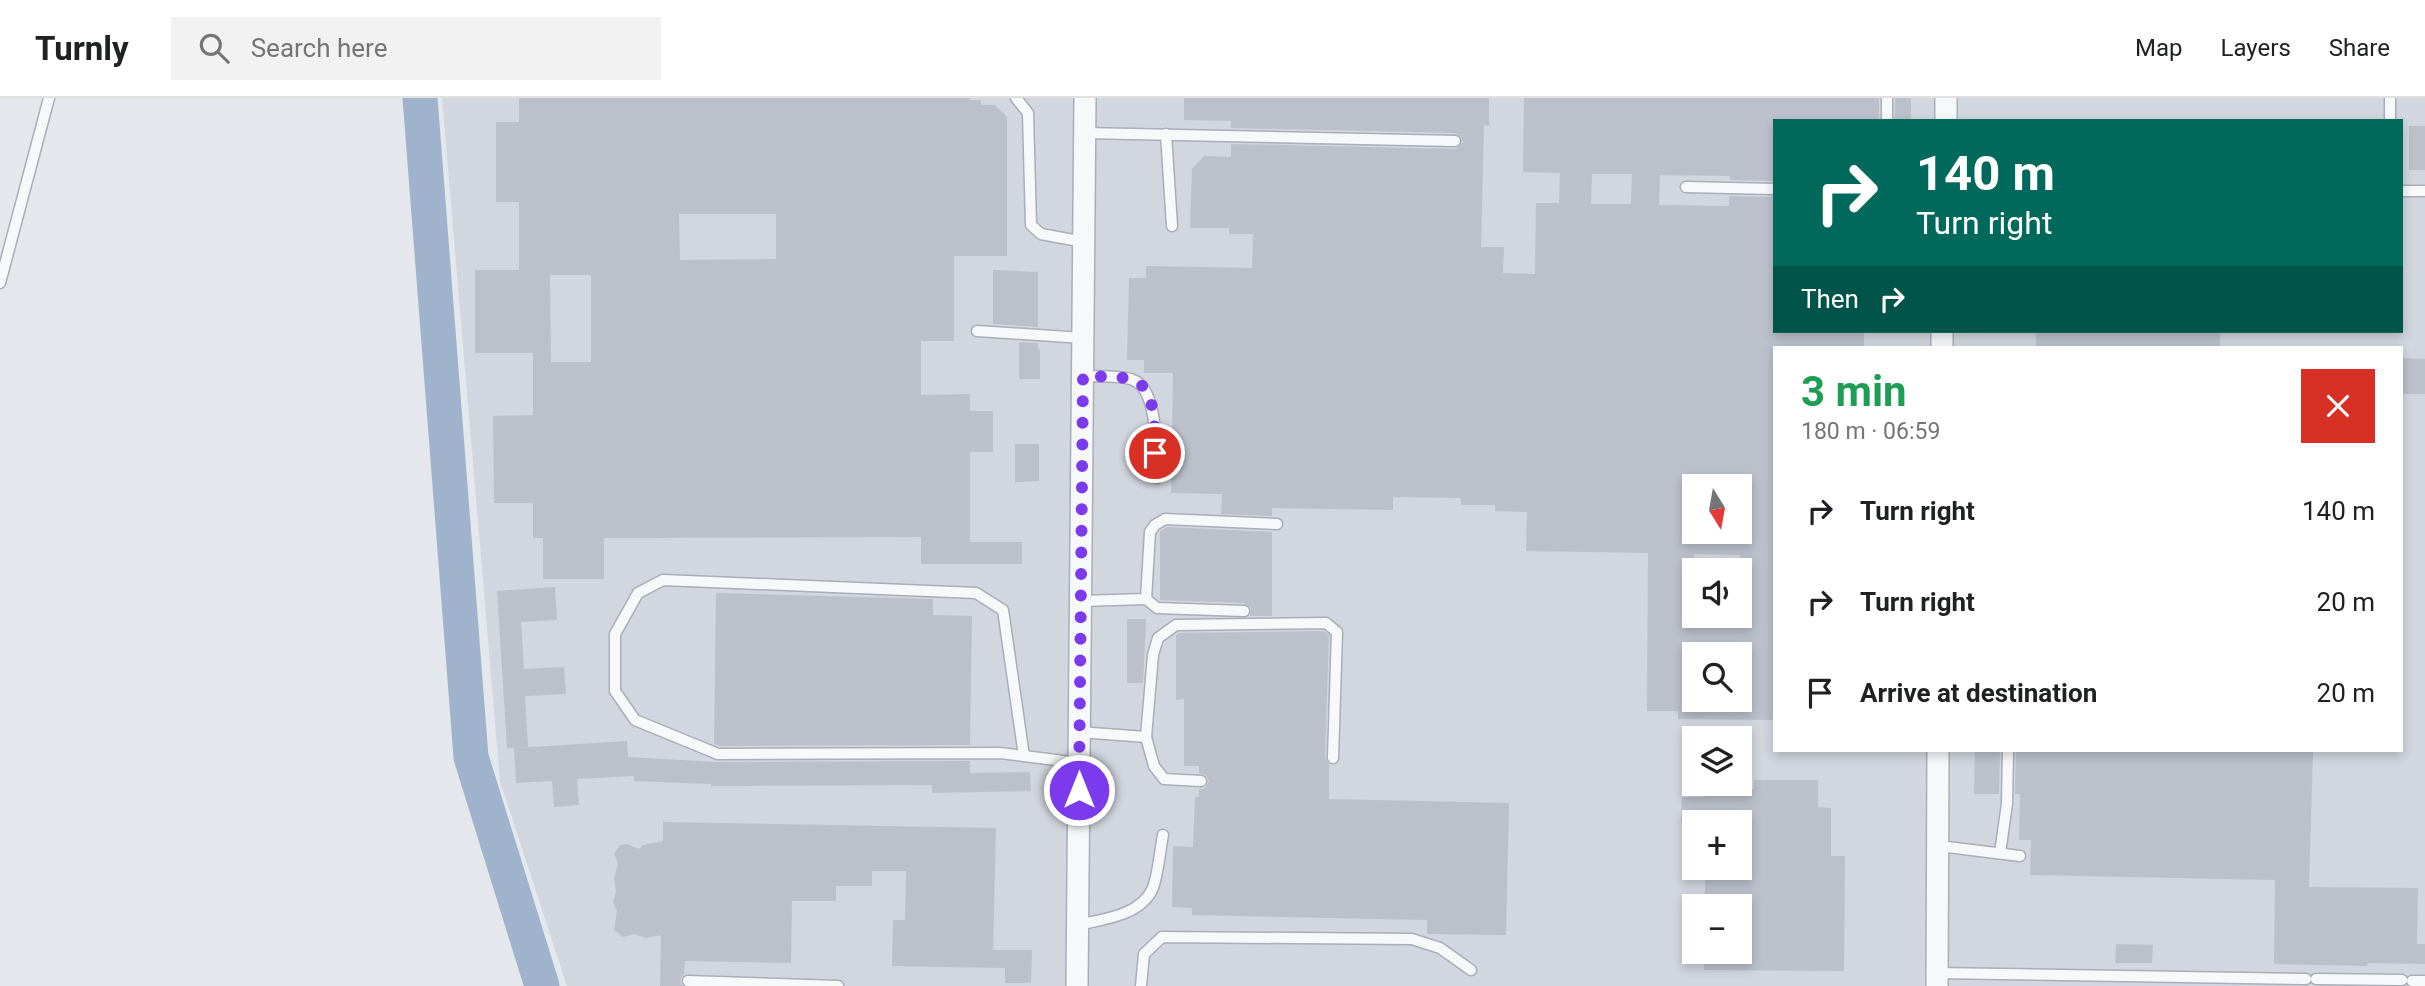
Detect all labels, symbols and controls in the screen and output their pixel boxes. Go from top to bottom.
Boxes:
search box [171,17,661,80]
text: Turnly [35,29,129,68]
icon: search [195,29,233,67]
text: Search here [251,33,387,63]
text: Map [2135,34,2183,62]
text: Layers [2221,34,2291,62]
text: Share [2329,34,2390,62]
text: 140 m [1916,145,2055,202]
icon: right [1801,147,1892,238]
text: Turn right [1916,204,2052,242]
icon: right [1873,280,1911,318]
text: Then [1801,284,1859,314]
text: 3 min [1801,367,1907,416]
button: close [2301,369,2375,443]
text: 180 m · 06:59 [1801,418,1940,445]
pin [1125,423,1185,483]
icon: arrive [1136,434,1174,472]
north arrow [1682,474,1752,544]
map controls [1682,474,1752,964]
icon: right [1801,492,1839,530]
text: Turn right [1860,496,1975,526]
text: 140 m [2302,496,2375,526]
button: sound [1682,558,1752,628]
icon: right [1801,583,1839,621]
text: Turn right [1860,587,1975,617]
text: 20 m [2317,587,2375,617]
button: search [1682,642,1752,712]
icon: arrive [1801,674,1839,712]
text: Arrive at destination [1860,678,2097,708]
text: 20 m [2317,678,2375,708]
button: layers [1682,726,1752,796]
position arrow [1042,753,1116,827]
button: + [1682,810,1752,880]
button: − [1682,894,1752,964]

